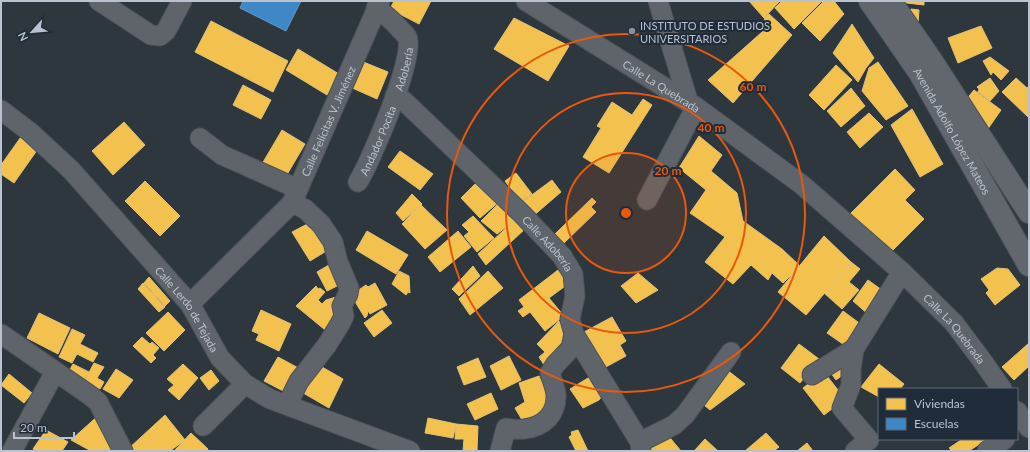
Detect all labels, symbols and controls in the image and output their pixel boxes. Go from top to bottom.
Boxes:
north arrow [12,12,52,52]
place label: INSTITUTO DE ESTUDIOS UNIVERSITARIOS [640,19,770,45]
marker: INSTITUTO DE ESTUDIOS UNIVERSITARIOS [627,26,637,36]
text: N [15,30,30,43]
street label: Adobería [391,47,415,92]
street label: Calle La Quebrada [621,57,703,115]
street label: Calle Felícitas V. Jiménez [298,64,357,178]
street label: Avenida Adolfo López Mateos [911,65,994,197]
text: 60 m [740,79,766,94]
street label: Andador Pocita [357,104,398,177]
text: 40 m [698,120,724,135]
text: 20 m [655,163,681,178]
centre of rings [619,206,633,220]
street label: Calle Adobería [520,213,576,273]
street label: Calle Lerdo de Tejada [153,263,222,354]
street label: Calle La Quebrada [921,291,989,366]
legend [878,388,1018,440]
text: Viviendas [914,396,965,411]
scale bar [14,414,74,440]
text: Escuelas [914,416,959,431]
text: 20 m [20,420,47,435]

